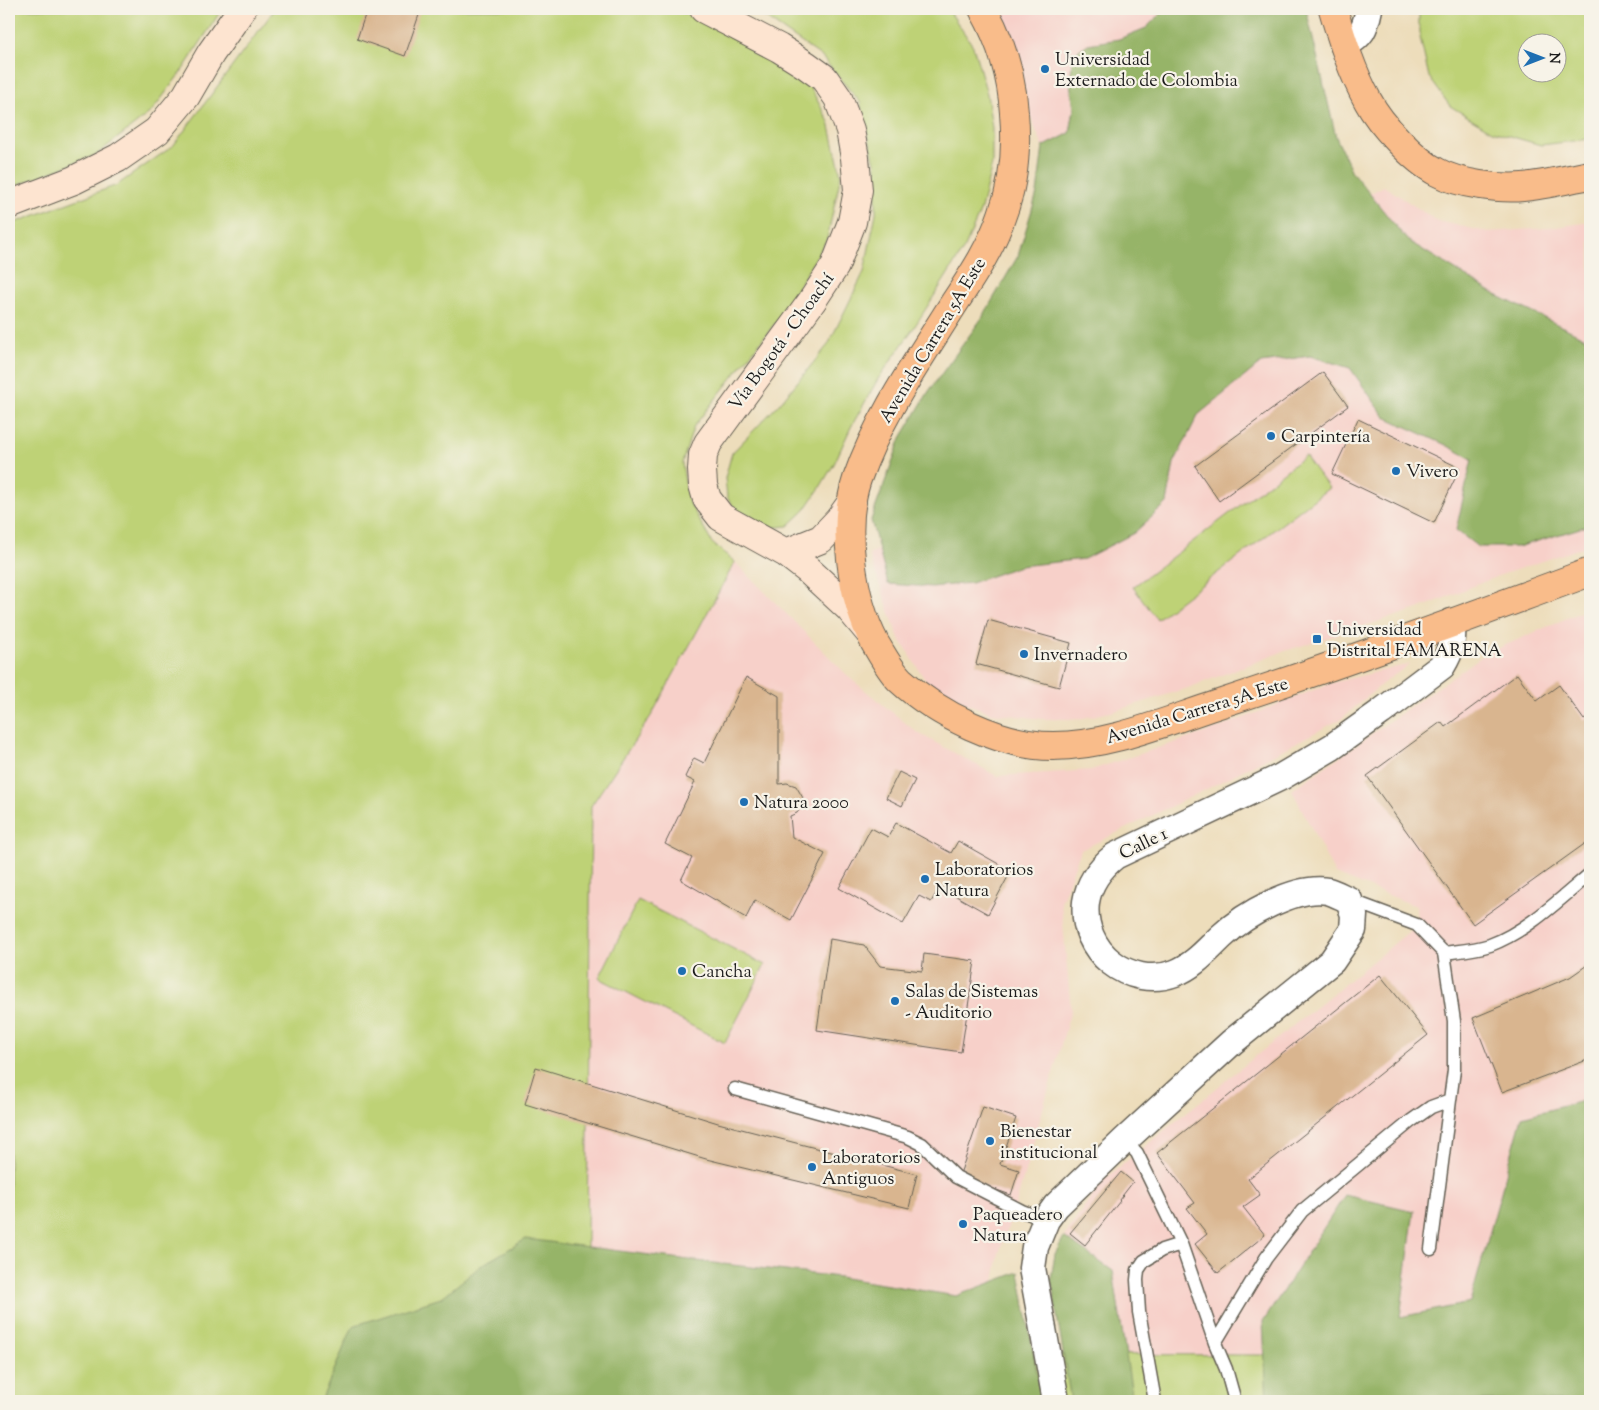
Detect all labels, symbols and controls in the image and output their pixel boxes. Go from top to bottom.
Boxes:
north arrow [1516,32,1566,82]
place label: Universidad Externado de Colombia [1055,48,1238,95]
text: N [1543,52,1563,64]
marker: Universidad Externado de Colombia [1039,63,1051,75]
street label: Avenida Carrera 5A Este [874,253,994,429]
street label: Vía Bogotá - Choachí [724,268,842,417]
place label: Carpintería [1281,425,1370,451]
marker: Carpintería [1265,430,1277,442]
place label: Vivero [1406,460,1459,486]
marker: Vivero [1390,465,1402,477]
place label: Universidad Distrital FAMARENA [1327,618,1502,665]
marker: Universidad Distrital FAMARENA [1311,633,1323,645]
place label: Invernadero [1034,643,1128,669]
marker: Invernadero [1018,648,1030,660]
street label: Avenida Carrera 5A Este [1103,672,1292,752]
place label: Natura 2000 [754,791,849,817]
marker: Natura 2000 [738,796,750,808]
street label: Calle 1 [1115,822,1172,868]
place label: Laboratorios Natura [935,858,1033,905]
marker: Laboratorios Natura [919,873,931,885]
place label: Cancha [692,960,752,986]
marker: Cancha [676,965,688,977]
place label: Salas de Sistemas - Auditorio [905,980,1038,1027]
marker: Salas de Sistemas - Auditorio [889,995,901,1007]
place label: Bienestar institucional [1000,1120,1098,1167]
marker: Bienestar institucional [984,1135,996,1147]
place label: Laboratorios Antiguos [822,1146,920,1193]
marker: Laboratorios Antiguos [806,1161,818,1173]
place label: Paqueadero Natura [973,1203,1063,1250]
marker: Paqueadero Natura [957,1218,969,1230]

